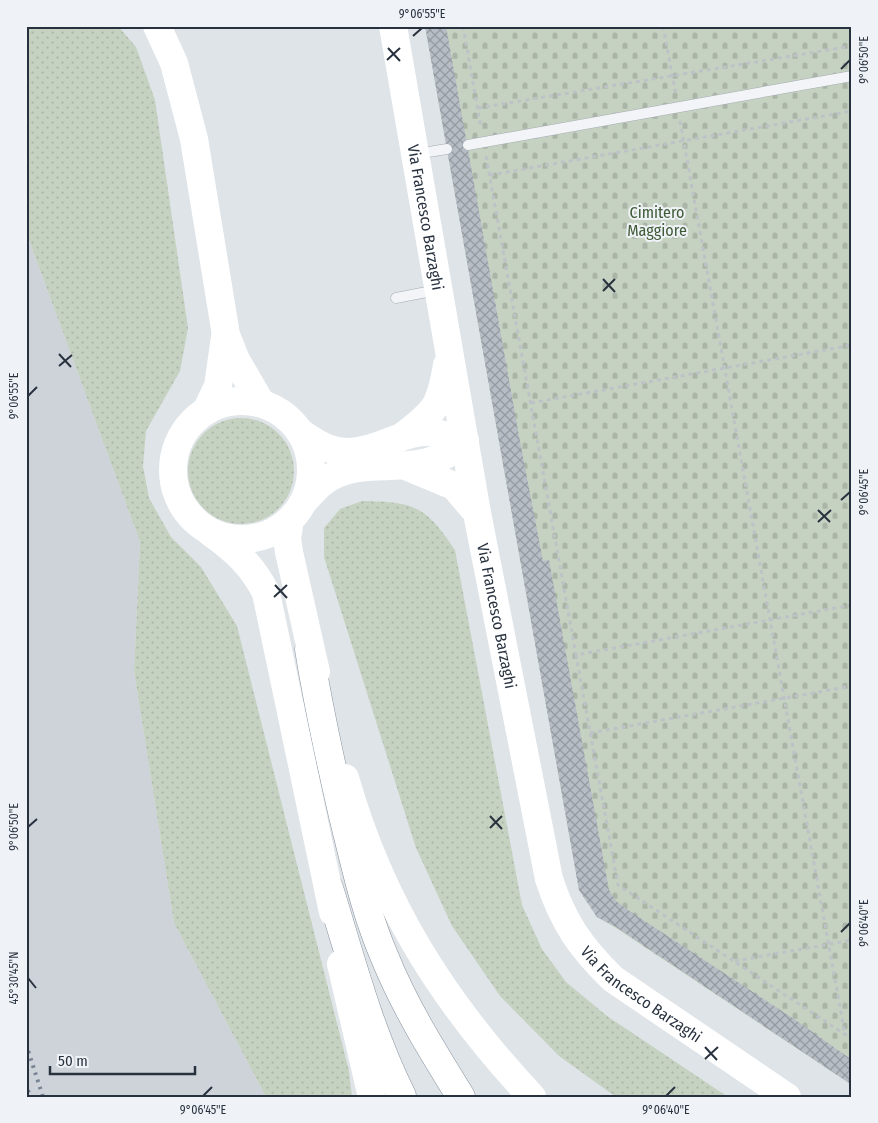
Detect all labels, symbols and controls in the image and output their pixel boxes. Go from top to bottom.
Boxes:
text: 9°06'55"E [399,7,446,21]
text: 9°06'50"E [857,36,871,84]
street label: Via Francesco Barzaghi [404,143,448,291]
park label: Cimitero Maggiore [627,203,687,240]
text: 9°06'55"E [7,372,21,419]
text: 9°06'45"E [857,468,871,515]
street label: Via Francesco Barzaghi [474,542,521,690]
text: 9°06'50"E [7,803,21,851]
text: 9°06'40"E [857,899,871,947]
street label: Via Francesco Barzaghi [577,942,706,1046]
text: 45°30'45"N [7,952,21,1004]
scale bar [50,1043,195,1075]
text: 50 m [58,1052,88,1070]
text: 9°06'45"E [180,1103,227,1117]
text: 9°06'40"E [642,1103,690,1117]

